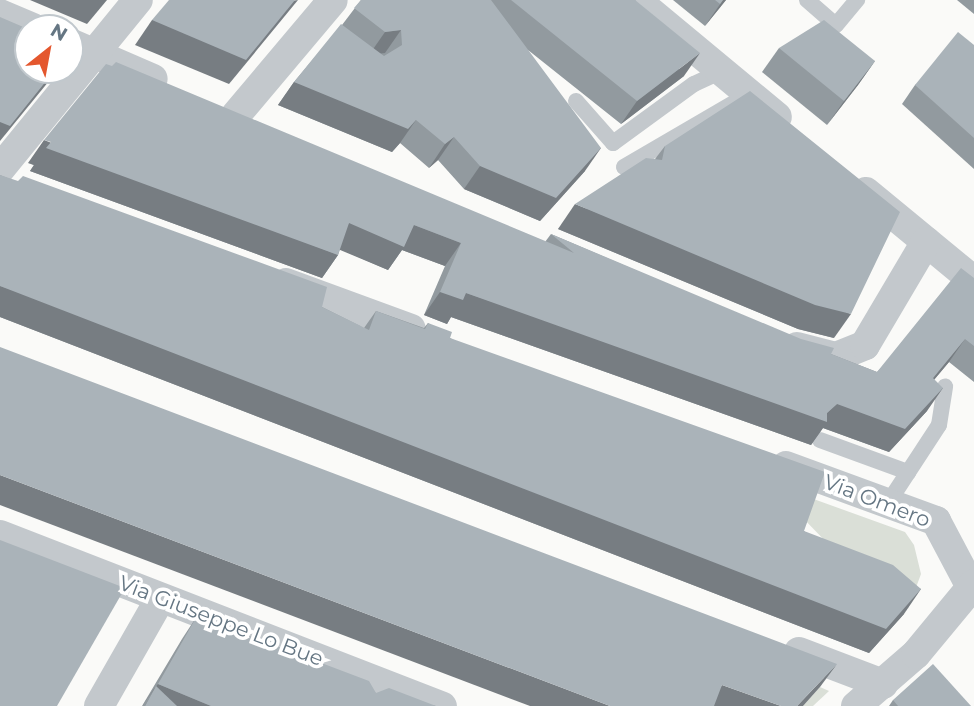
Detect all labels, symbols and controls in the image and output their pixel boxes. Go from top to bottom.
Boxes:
north arrow [14,14,84,84]
text: N [47,18,72,46]
street label: Via Omero [820,469,934,533]
street label: Via Giuseppe Lo Bue [115,570,327,672]

